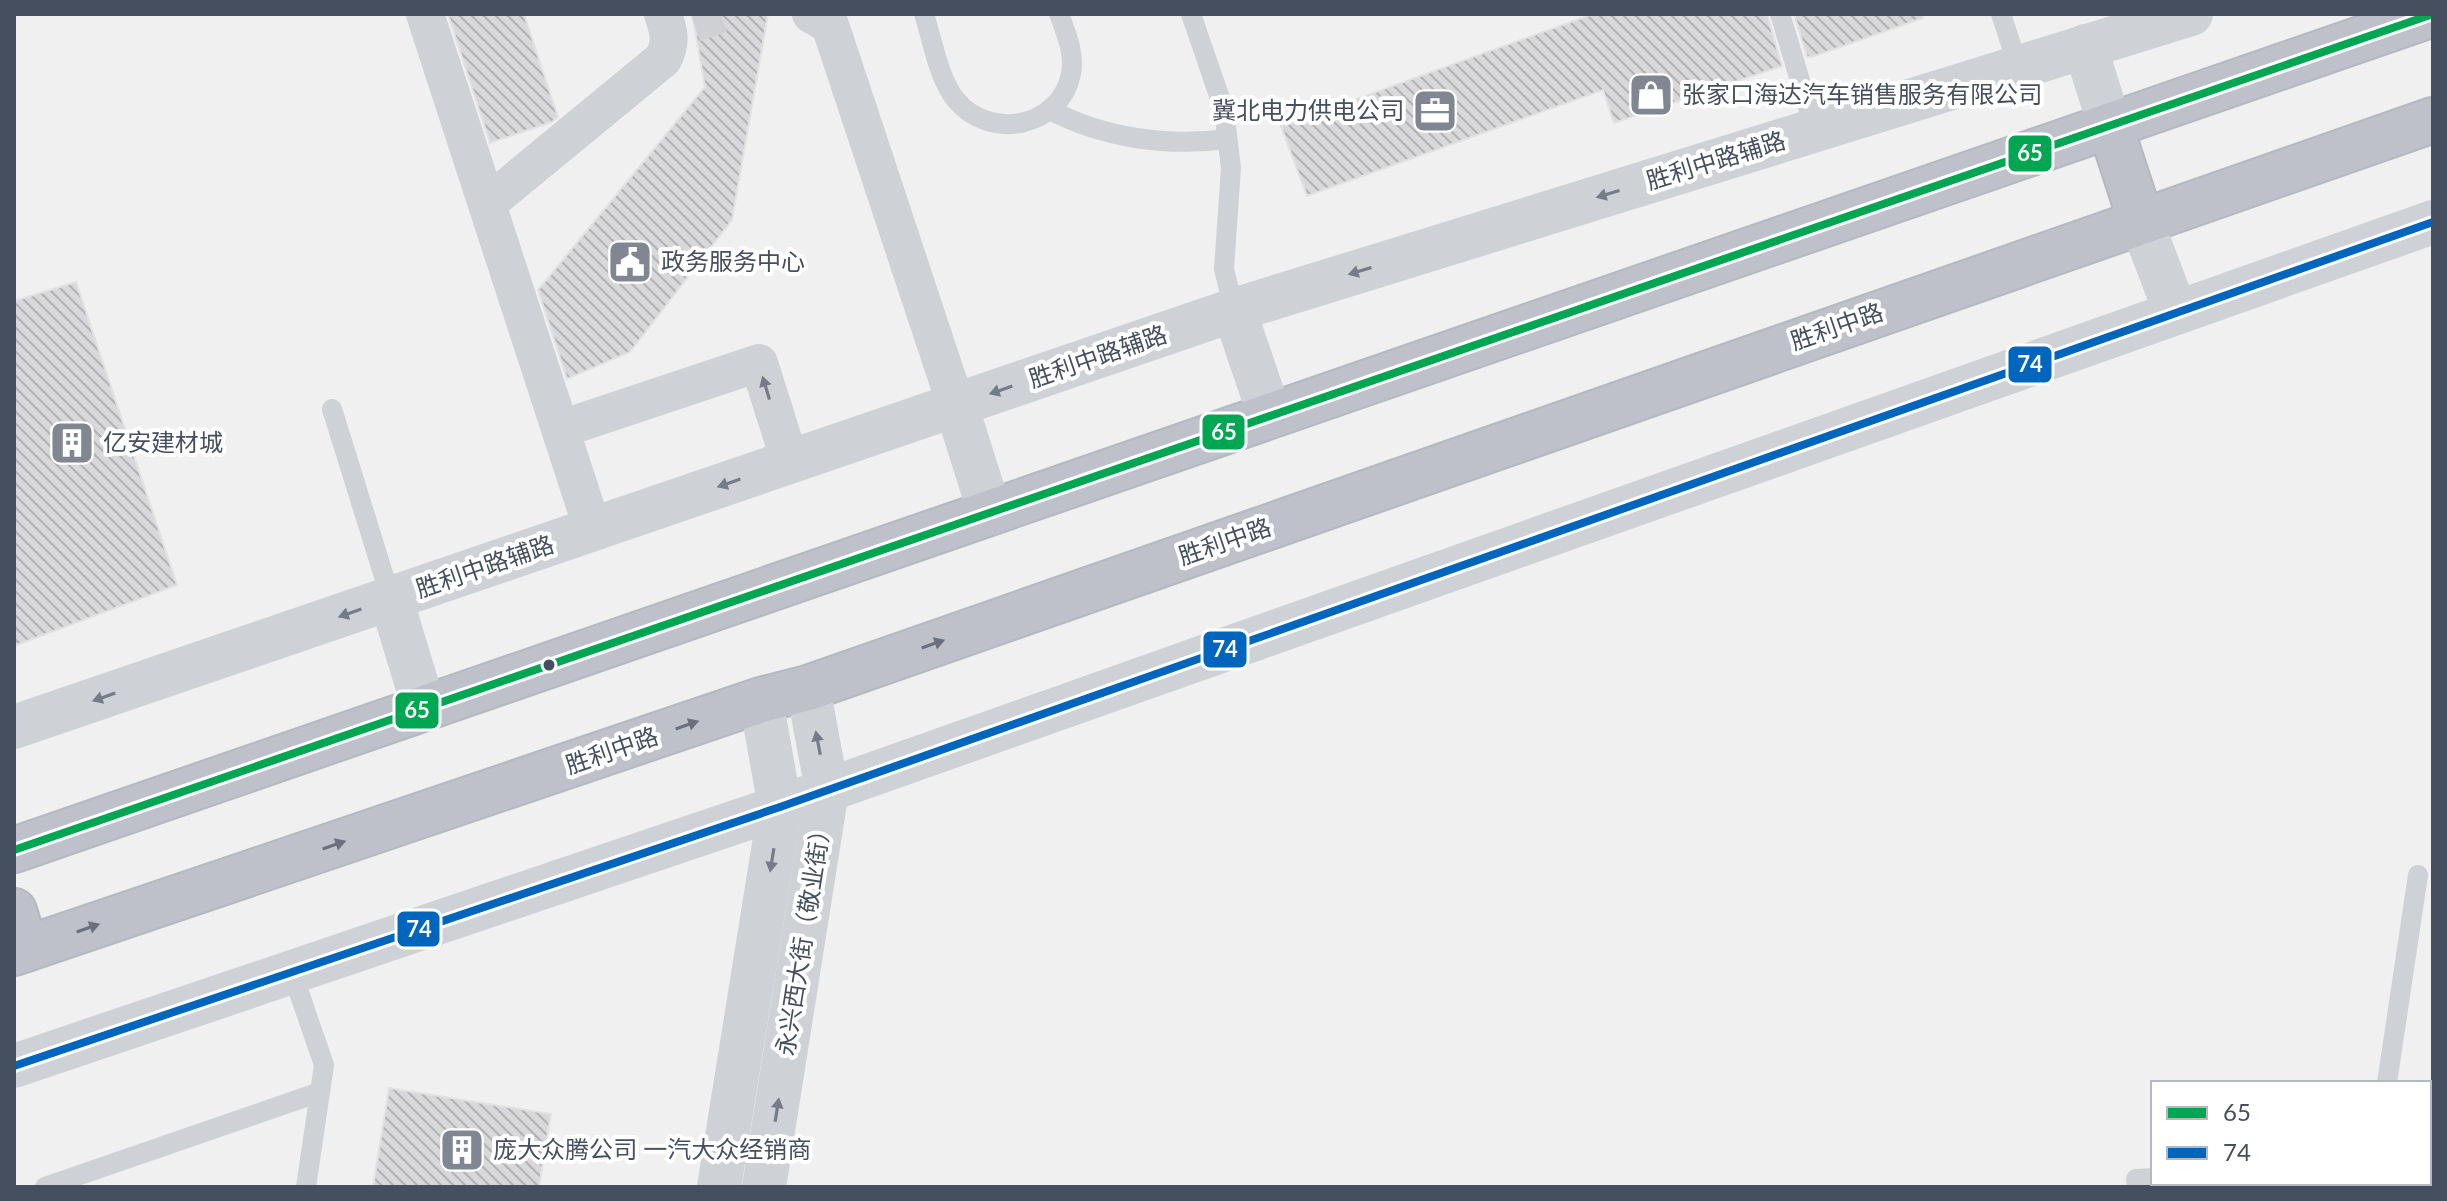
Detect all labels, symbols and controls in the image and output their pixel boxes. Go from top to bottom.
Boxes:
shop icon: 张家口海达汽车销售服务有限公司 [1627,71,1675,119]
place label: 张家口海达汽车销售服务有限公司 [1682,79,2042,108]
office icon: 冀北电力供电公司 [1411,87,1459,135]
place label: 冀北电力供电公司 [1212,95,1404,124]
street label: 胜利中路辅路 [1642,125,1789,194]
line badge: 65 [2007,134,2053,173]
text: 65 [2017,139,2043,166]
one-way arrow [1596,188,1620,201]
public building icon: 政务服务中心 [606,238,654,286]
place label: 政务服务中心 [661,246,805,275]
one-way arrow [1348,265,1372,278]
street label: 胜利中路 [1786,296,1887,355]
street label: 胜利中路辅路 [1025,318,1170,393]
line badge: 74 [2007,345,2053,384]
text: 74 [2017,350,2043,377]
one-way arrow [760,376,772,400]
one-way arrow [989,385,1013,397]
line badge: 65 [1201,413,1246,451]
text: 65 [1211,418,1237,445]
building icon: 亿安建材城 [48,419,96,467]
place label: 亿安建材城 [103,427,223,456]
one-way arrow [716,478,740,490]
street label: 胜利中路 [1174,511,1275,570]
street label: 胜利中路辅路 [412,528,557,603]
one-way arrow [338,607,362,619]
line badge: 74 [1202,630,1248,669]
text: 74 [1212,635,1238,662]
one-way arrow [922,637,946,649]
unlabelled marker [541,657,557,673]
one-way arrow [92,691,116,703]
line badge: 65 [394,691,440,730]
text: 65 [404,696,430,723]
one-way arrow [675,719,699,731]
street label: 胜利中路 [561,720,662,779]
one-way arrow [812,730,824,755]
street label: 永兴西大街（敬业街） [769,816,836,1058]
one-way arrow [322,838,346,850]
one-way arrow [765,848,778,873]
line badge: 74 [396,910,441,948]
text: 74 [406,915,432,942]
one-way arrow [76,921,100,933]
legend [2151,1081,2431,1185]
one-way arrow [771,1097,783,1122]
text: 65 [2223,1097,2251,1126]
building icon: 庞大众腾公司 一汽大众经销商 [438,1126,486,1174]
place label: 庞大众腾公司 一汽大众经销商 [493,1134,811,1163]
text: 74 [2223,1137,2251,1166]

